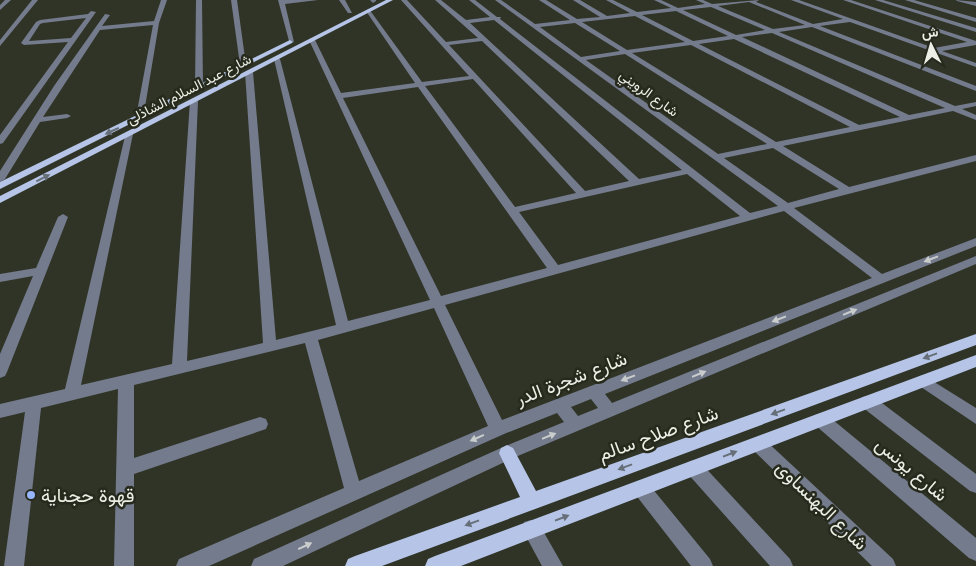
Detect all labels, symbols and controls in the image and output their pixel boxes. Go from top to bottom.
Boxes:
north arrow [906,20,956,70]
text: ش [921,23,939,42]
street label: شارع عبد السلام الشاذلى [124,51,255,130]
street label: شارع الرويني [614,66,682,123]
one-way arrow [105,127,119,135]
one-way arrow [36,174,51,182]
one-way arrow [923,256,938,264]
one-way arrow [843,308,858,316]
one-way arrow [772,315,786,323]
street label: شارع شجرة الدر [511,347,630,412]
one-way arrow [922,352,937,360]
one-way arrow [692,369,706,377]
one-way arrow [621,374,635,382]
street label: شارع صلاح سالم [595,401,722,467]
one-way arrow [770,409,785,416]
one-way arrow [542,431,556,439]
street label: شارع يونس [870,432,953,507]
one-way arrow [470,434,484,442]
one-way arrow [723,450,738,457]
street label: شارع البهنساوى [770,456,872,555]
one-way arrow [617,463,632,471]
place label: قهوة حجناية [41,484,134,507]
marker: قهوة حجناية [25,489,37,501]
one-way arrow [555,514,570,522]
one-way arrow [464,519,479,527]
one-way arrow [298,541,312,549]

